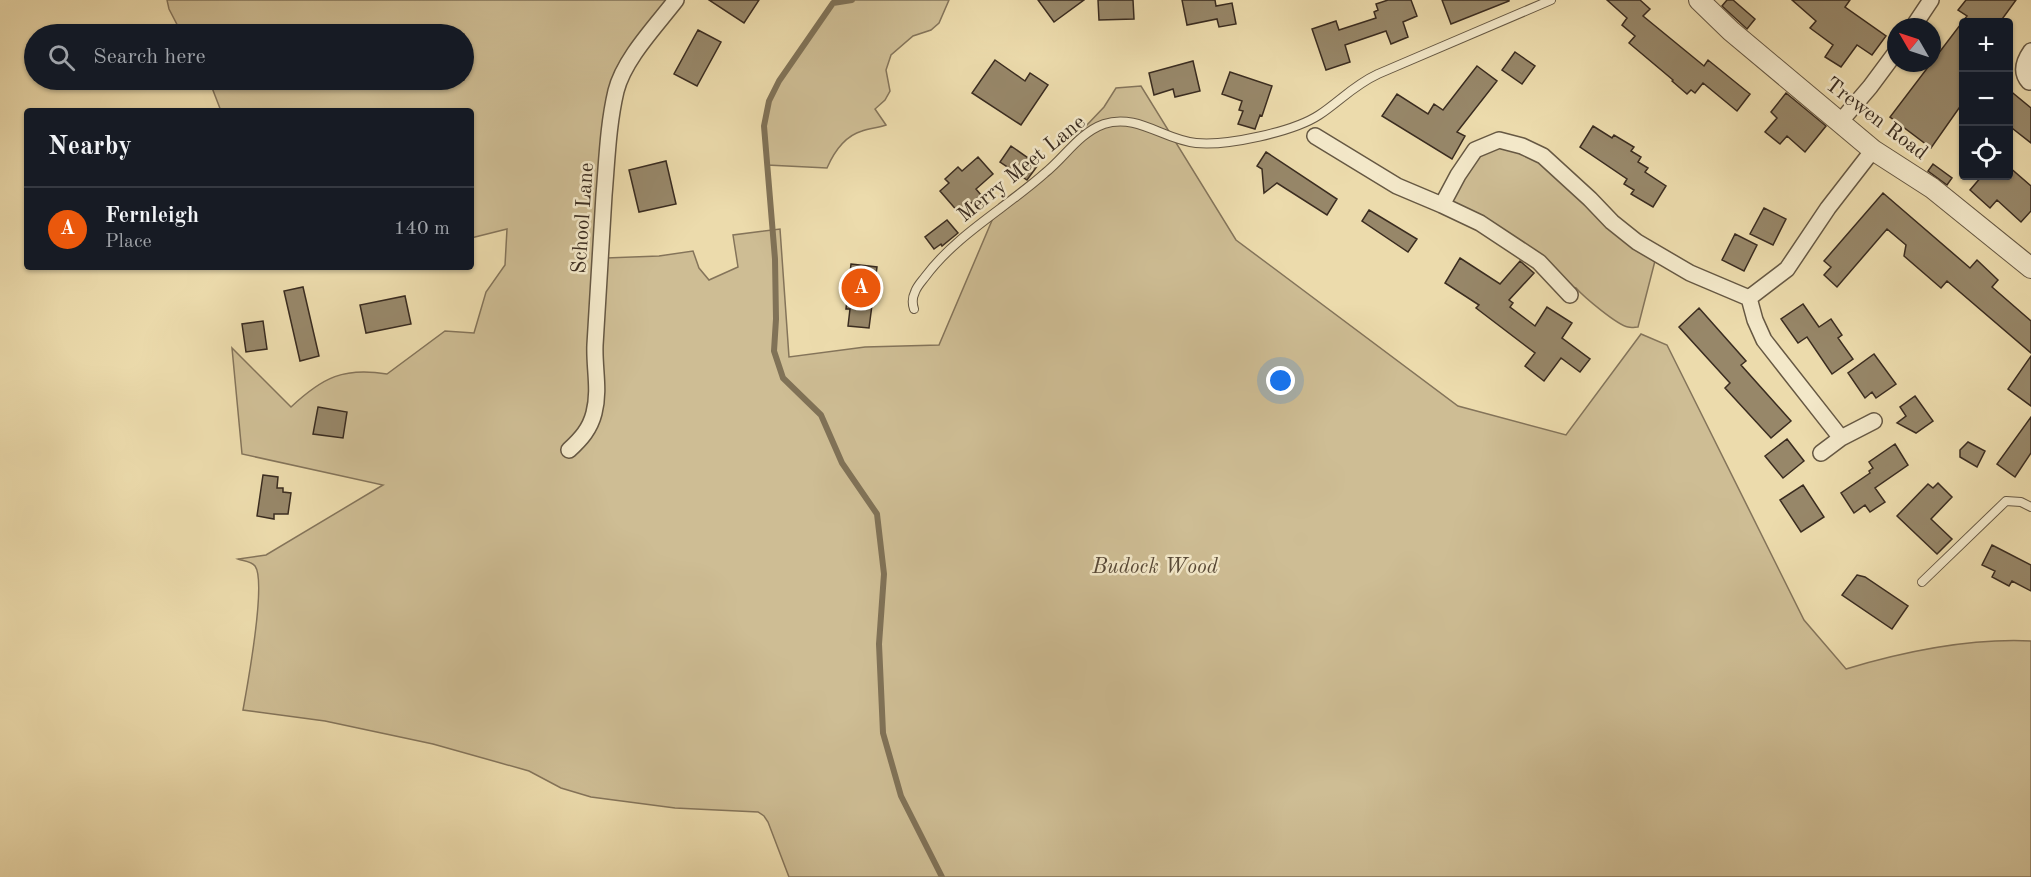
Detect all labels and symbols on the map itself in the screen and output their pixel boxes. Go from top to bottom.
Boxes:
north arrow [1887,18,1941,72]
street label: Trewen Road [1821,74,1931,164]
street label: Merry Meet Lane [954,112,1090,227]
street label: School Lane [569,162,598,274]
pin: A [842,266,880,310]
your location [1266,366,1295,395]
park label: Budock Wood [1091,557,1219,578]

